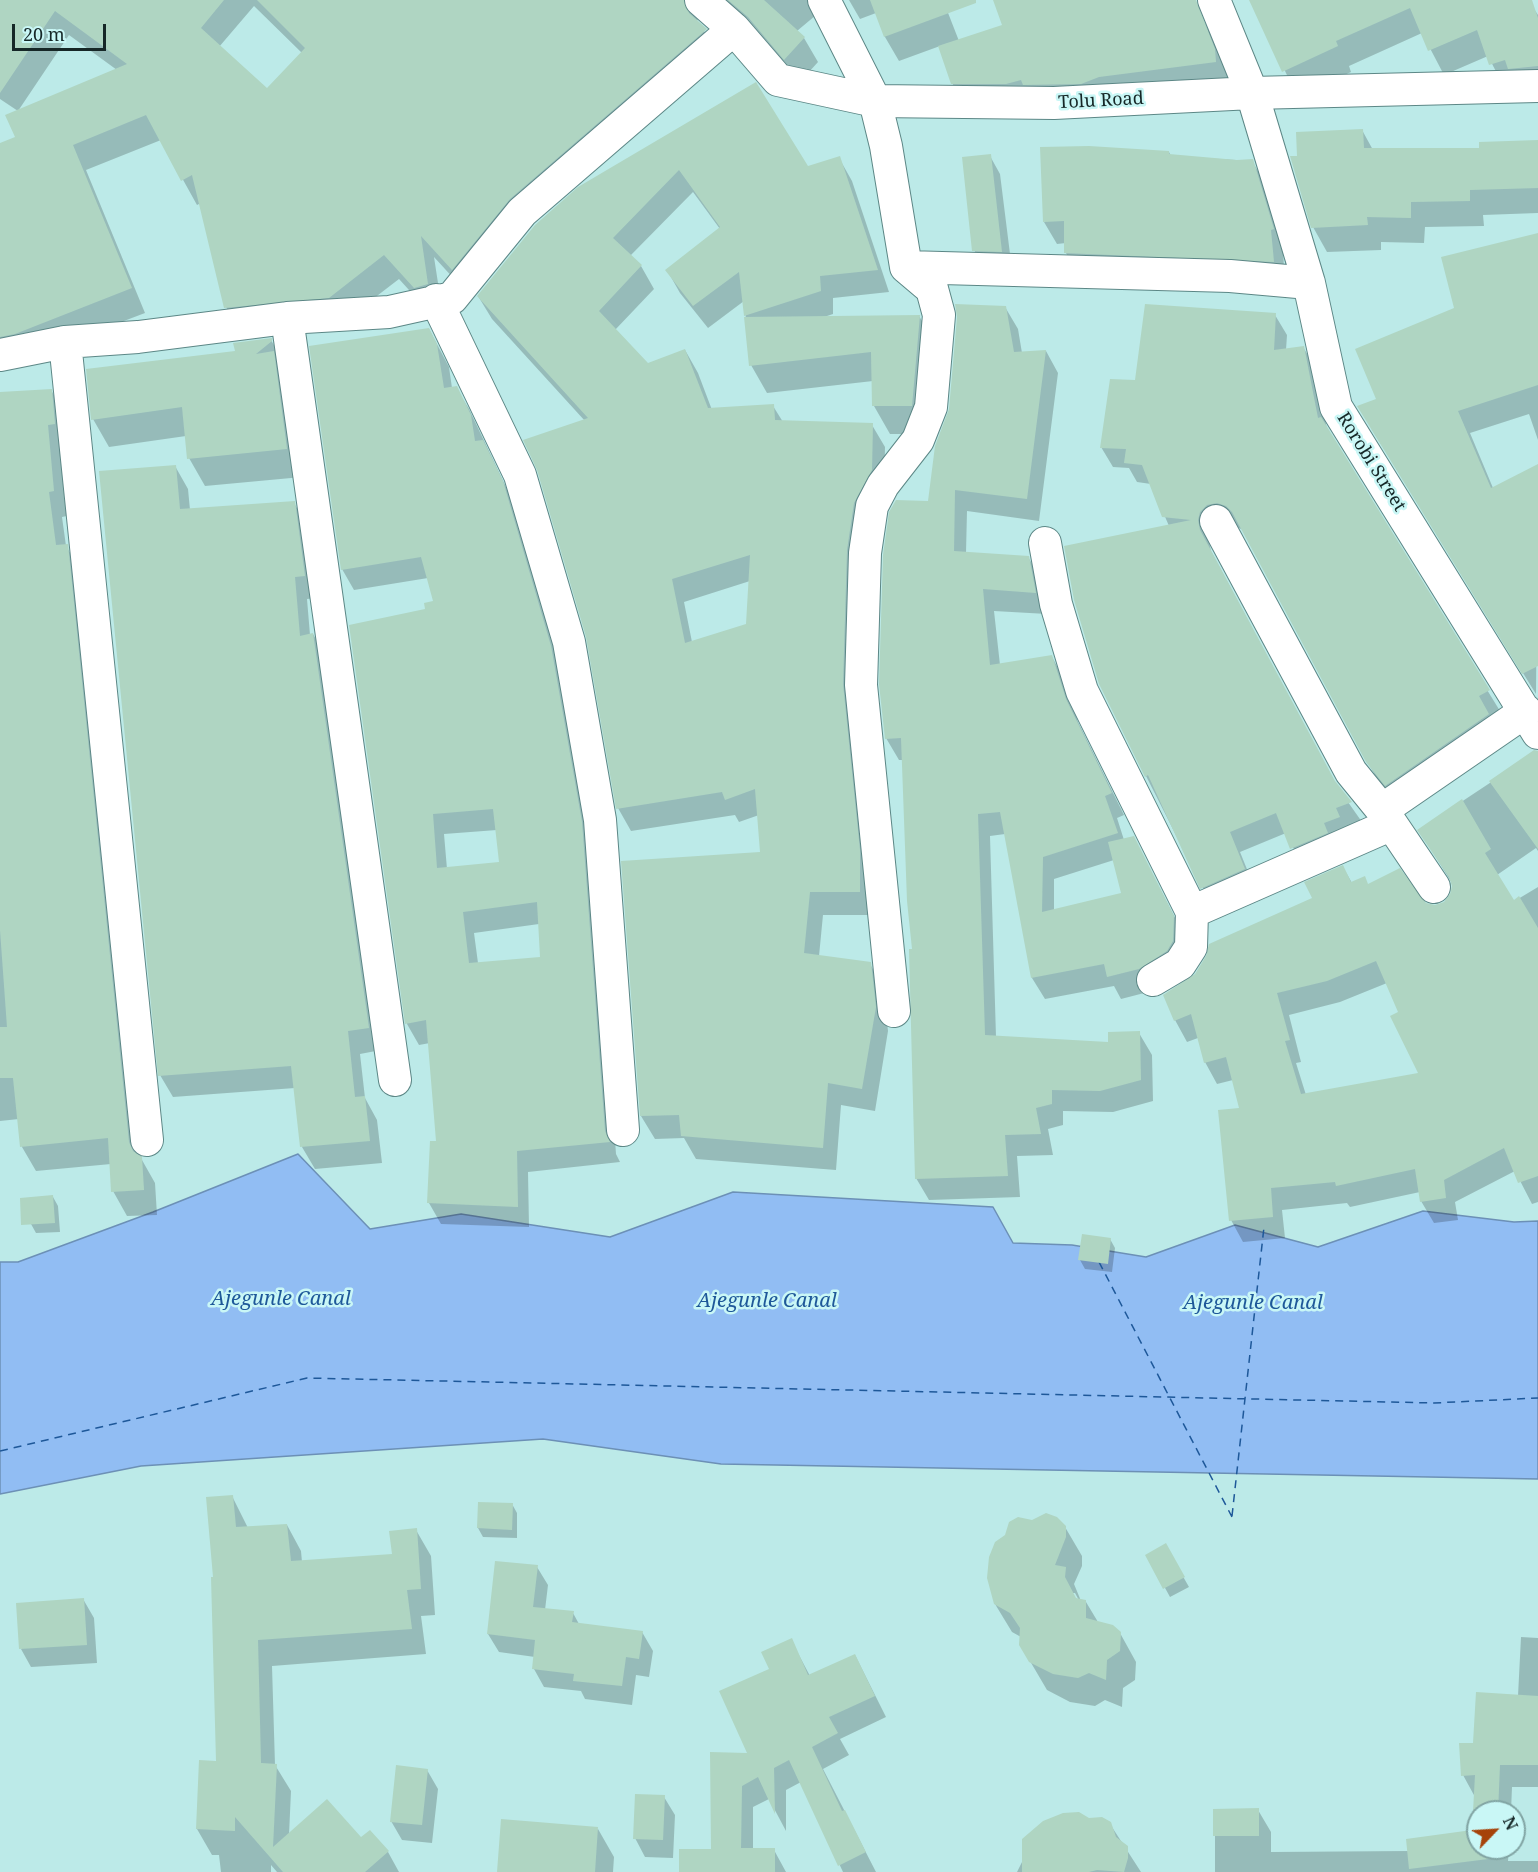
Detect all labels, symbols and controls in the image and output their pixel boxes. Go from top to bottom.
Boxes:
scale bar [15,12,110,50]
text: 20 m [23,22,65,46]
street label: Tolu Road [1058,88,1144,114]
street label: Rorobi Street [1332,408,1410,516]
water label: Ajegunle Canal [211,1287,351,1311]
water label: Ajegunle Canal [697,1289,837,1313]
water label: Ajegunle Canal [1183,1291,1323,1315]
north arrow [1466,1800,1526,1860]
text: N [1498,1813,1523,1834]

